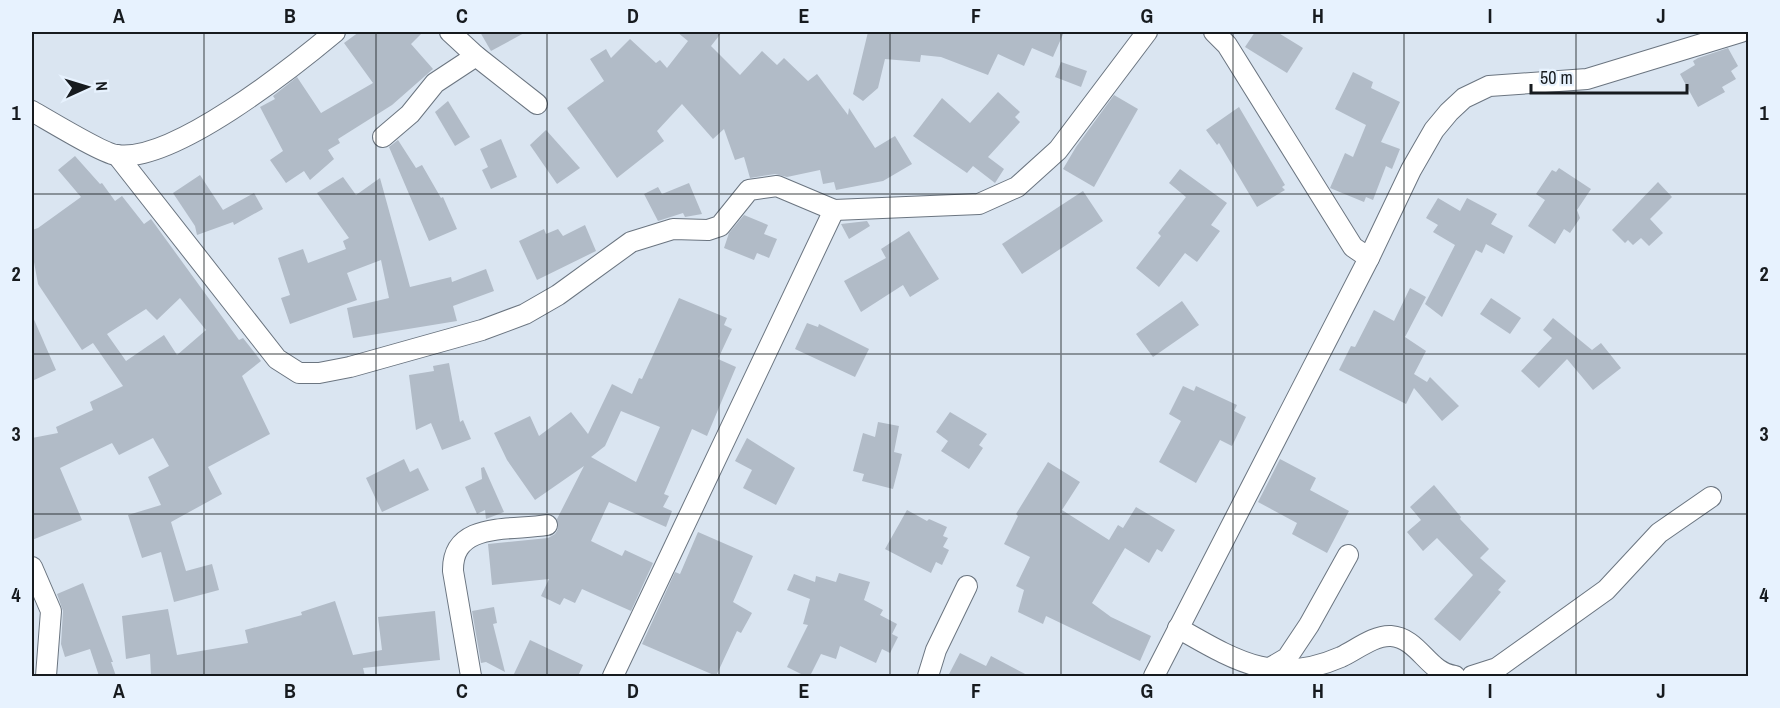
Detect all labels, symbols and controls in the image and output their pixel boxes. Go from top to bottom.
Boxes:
text: A [113,2,125,29]
text: B [284,2,296,29]
text: C [456,2,468,29]
text: D [627,2,639,29]
text: E [799,2,810,29]
text: F [971,2,981,29]
text: G [1141,2,1153,29]
text: H [1312,2,1324,29]
text: I [1488,2,1492,29]
text: J [1656,2,1666,29]
north arrow [57,57,117,117]
scale bar [1531,57,1687,95]
text: 50 m [1540,65,1573,90]
text: N [91,80,113,91]
text: 1 [11,99,21,126]
text: 1 [1759,99,1769,126]
text: 2 [11,260,21,287]
text: 2 [1759,260,1769,287]
text: 3 [11,420,21,447]
text: 3 [1759,420,1769,447]
text: 4 [11,581,21,608]
text: 4 [1759,581,1769,608]
text: A [113,677,125,704]
text: B [284,677,296,704]
text: C [456,677,468,704]
text: D [627,677,639,704]
text: E [799,677,810,704]
text: F [971,677,981,704]
text: G [1141,677,1153,704]
text: H [1312,677,1324,704]
text: I [1488,677,1492,704]
text: J [1656,677,1666,704]

